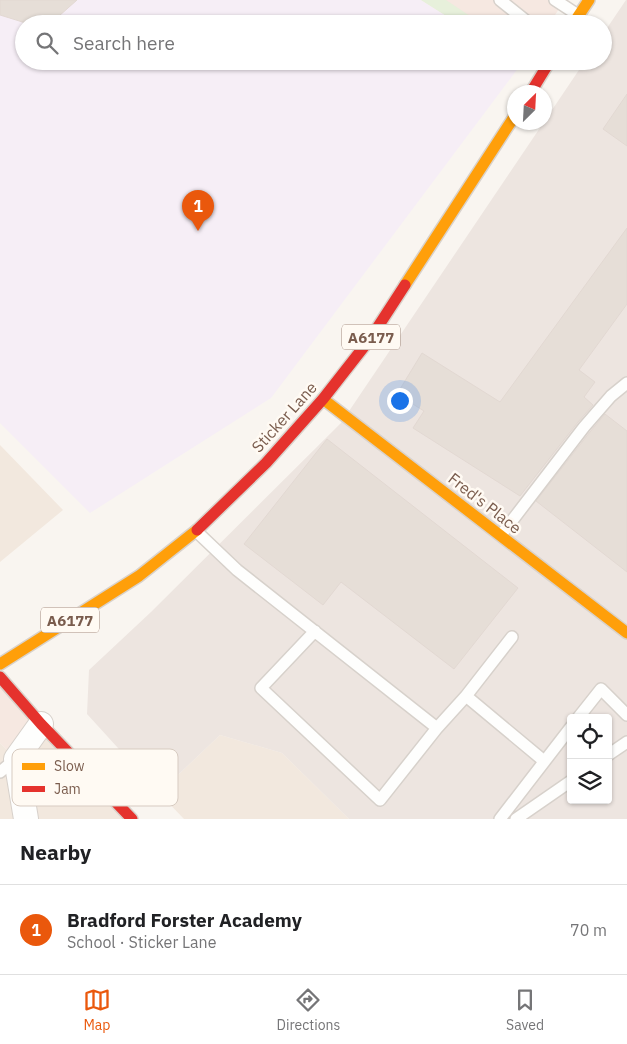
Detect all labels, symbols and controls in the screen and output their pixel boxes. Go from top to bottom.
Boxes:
search box [15,15,612,70]
icon: search [33,29,61,57]
text: Search here [73,31,175,55]
north arrow [507,85,552,130]
pin: 1 [182,190,214,231]
road number: A6177 [342,324,400,350]
street label: Sticker Lane [247,377,321,456]
your location [387,388,413,414]
street label: Fred's Place [444,468,526,538]
road number: A6177 [41,608,99,632]
map controls [567,714,612,804]
button: locate [567,714,612,759]
legend [12,749,178,806]
text: Slow [54,757,85,775]
button: layers [567,759,612,804]
text: Jam [54,780,81,798]
text: Nearby [20,838,91,866]
text: Bradford Forster Academy [67,908,302,932]
text: 1 [31,920,41,940]
text: 70 m [570,920,607,940]
text: School · Sticker Lane [67,932,216,952]
tab: Map [83,986,111,1034]
tab: Directions [277,986,340,1034]
tab: Saved [506,986,544,1034]

